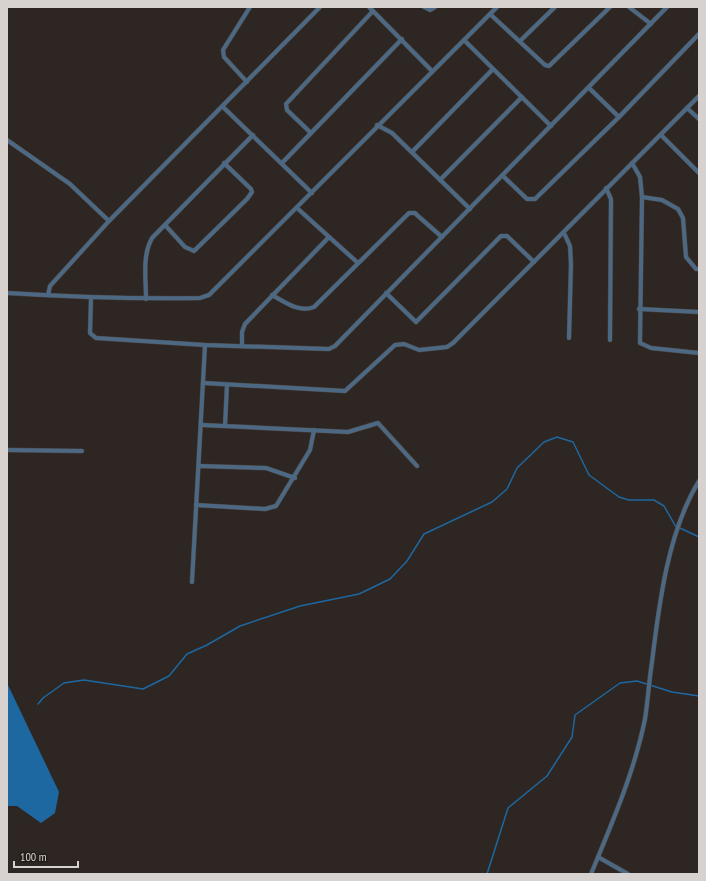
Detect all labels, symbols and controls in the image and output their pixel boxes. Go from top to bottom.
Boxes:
scale bar [14,843,78,869]
text: 100 m [20,849,47,864]

